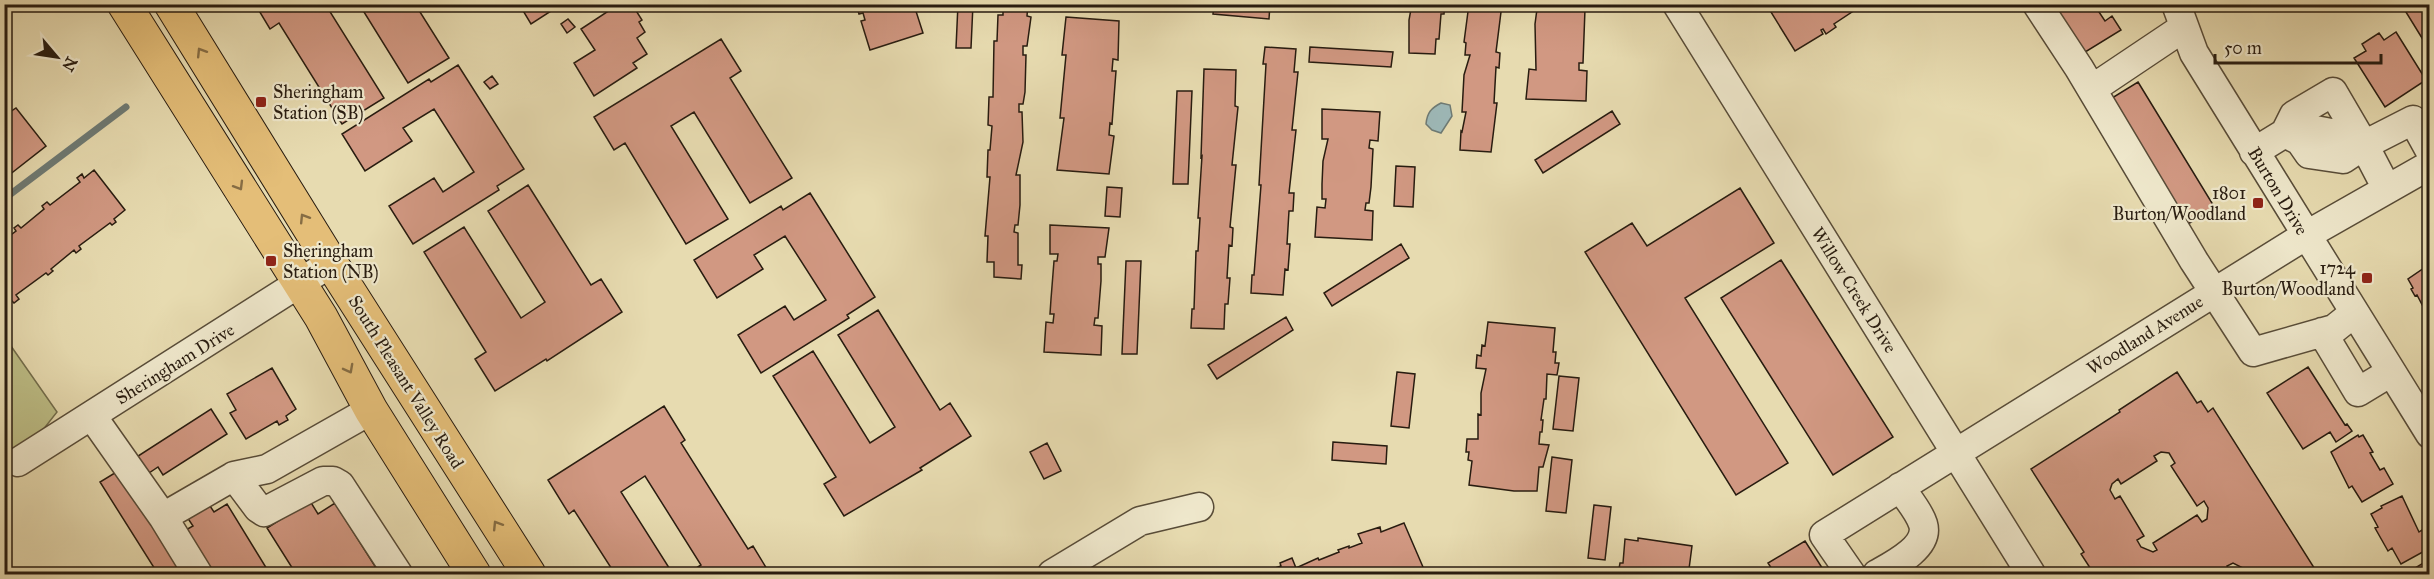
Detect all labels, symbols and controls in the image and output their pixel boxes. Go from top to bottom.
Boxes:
north arrow [27,27,87,87]
scale bar [2215,27,2382,65]
text: 50 m [2224,37,2262,59]
one-way arrow [196,48,208,58]
text: N [58,53,81,75]
place label: Sheringham Station (SB) [273,81,364,125]
marker: Sheringham Station (SB) [254,95,268,109]
street label: Burton Drive [2243,143,2313,239]
one-way arrow [231,180,243,190]
place label: 1801 Burton/Woodland [2113,182,2246,225]
marker: 1801 Burton/Woodland [2251,196,2265,210]
one-way arrow [299,214,311,224]
street label: Willow Creek Drive [1806,223,1902,357]
place label: Sheringham Station (NB) [283,240,379,284]
marker: Sheringham Station (NB) [264,254,278,268]
place label: 1724 Burton/Woodland [2222,257,2356,300]
marker: 1724 Burton/Woodland [2360,271,2374,285]
street label: Woodland Avenue [2083,290,2207,380]
street label: South Pleasant Valley Road [344,291,468,473]
street label: Sheringham Drive [112,319,239,410]
one-way arrow [342,362,353,373]
one-way arrow [493,521,505,531]

